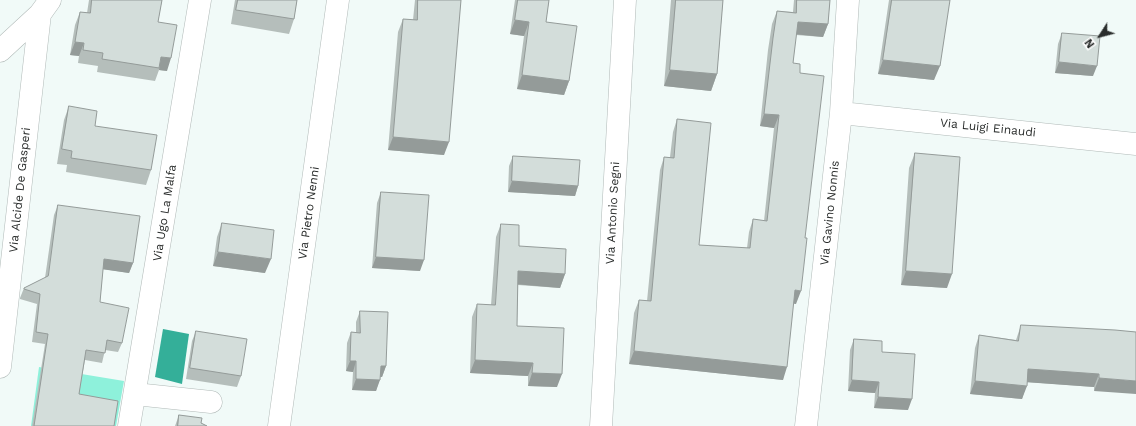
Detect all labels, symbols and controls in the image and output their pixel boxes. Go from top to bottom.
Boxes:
north arrow [1080,16,1120,56]
text: N [1082,36,1098,50]
street label: Via Luigi Einaudi [939,116,1037,140]
street label: Via Alcide De Gasperi [6,127,34,253]
street label: Via Gavino Nonnis [817,160,843,266]
street label: Via Antonio Segni [603,161,623,265]
street label: Via Ugo La Malfa [150,164,180,262]
street label: Via Pietro Nenni [295,166,323,260]

